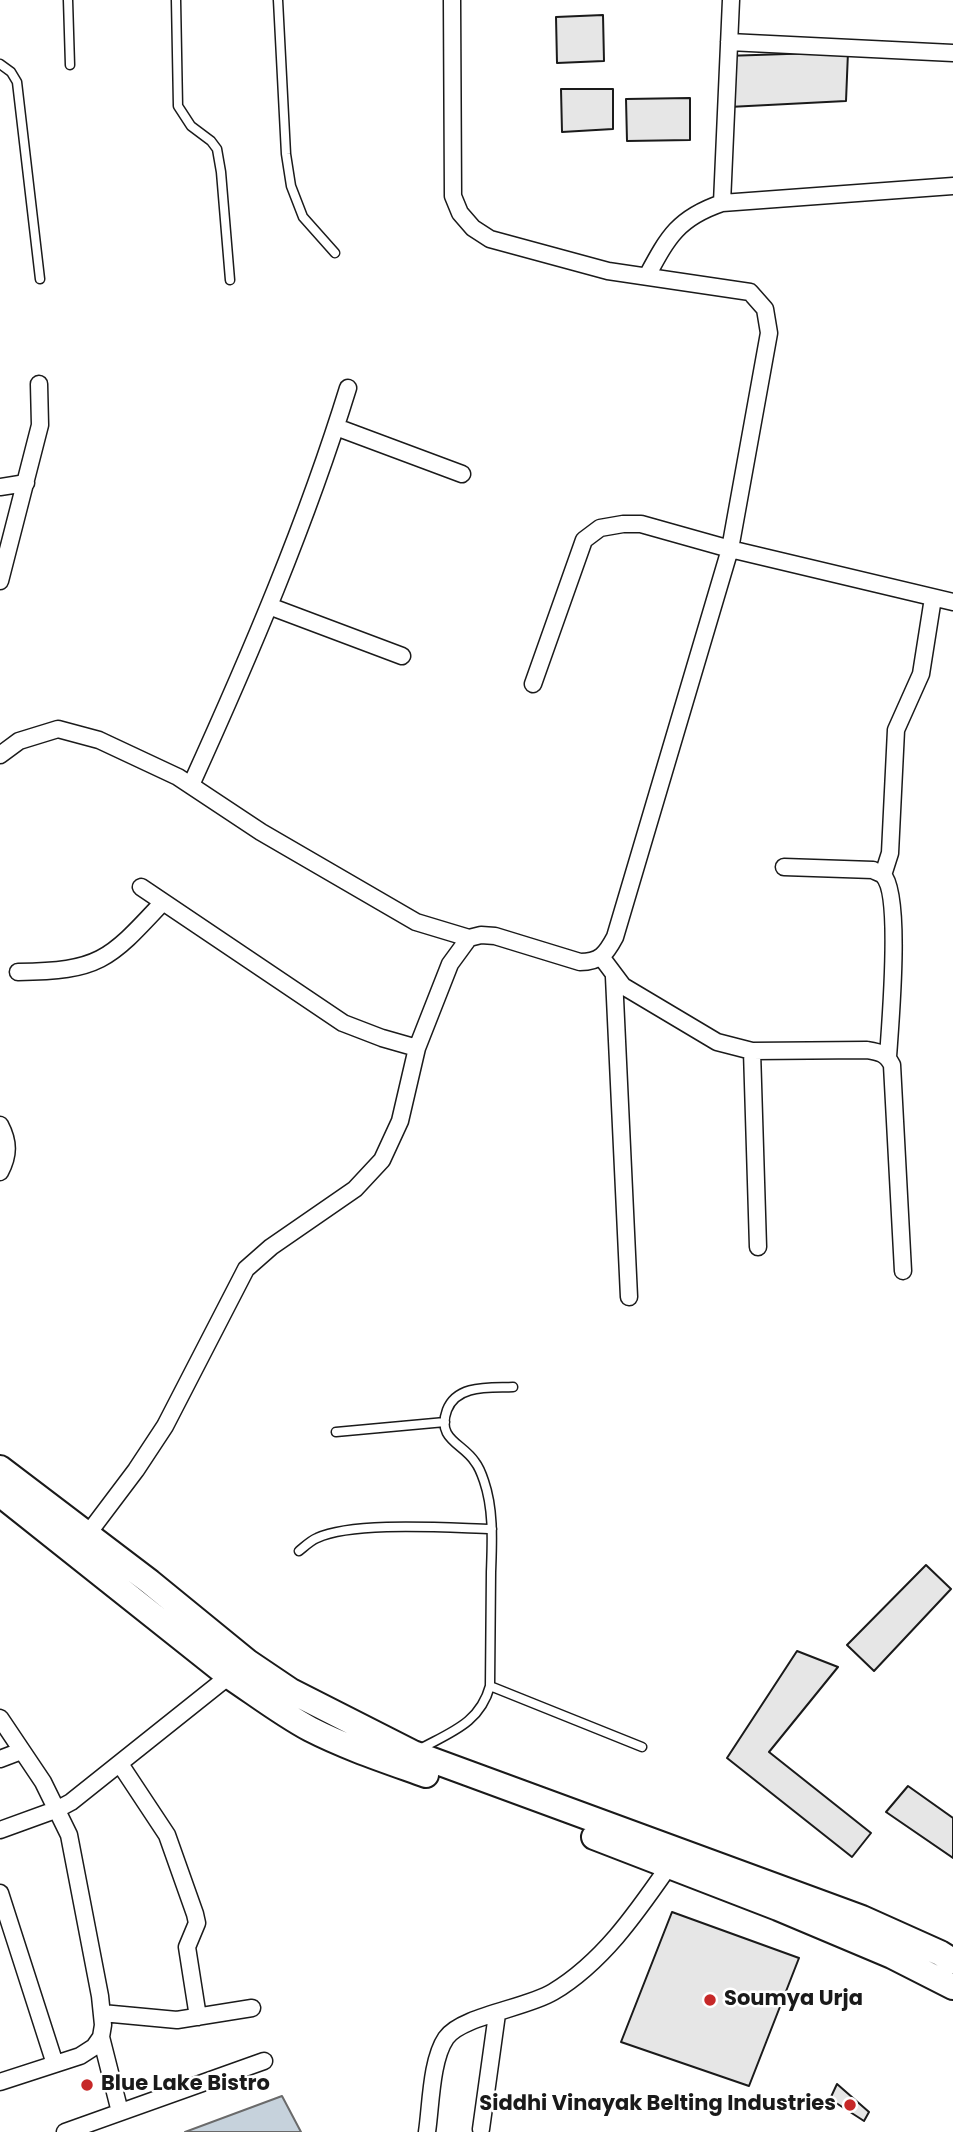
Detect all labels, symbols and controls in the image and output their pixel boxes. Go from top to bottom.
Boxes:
place label: Soumya Urja [724,1987,863,2013]
marker: Soumya Urja [702,1992,718,2008]
place label: Blue Lake Bistro [101,2072,270,2098]
marker: Blue Lake Bistro [79,2077,95,2093]
place label: Siddhi Vinayak Belting Industries [479,2092,836,2118]
marker: Siddhi Vinayak Belting Industries [842,2097,858,2113]

